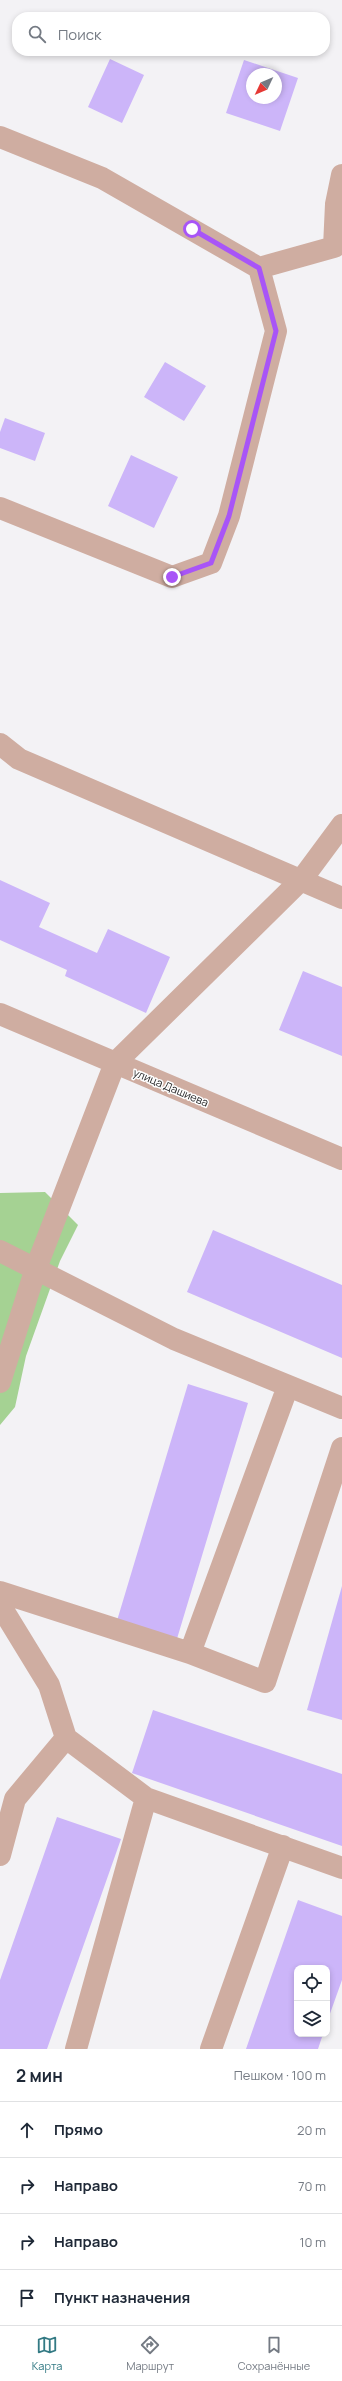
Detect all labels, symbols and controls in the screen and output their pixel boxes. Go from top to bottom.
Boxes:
search box [12,12,330,56]
icon: search [26,23,48,45]
text: Поиск [58,24,102,45]
north arrow [246,68,282,104]
route start [183,220,201,238]
route end [163,568,181,586]
street label: улица Дашиева [131,1064,211,1110]
map controls [294,1965,330,2037]
button: locate [294,1965,330,2001]
button: layers [294,2001,330,2037]
text: 2 мин [16,2064,63,2087]
text: Пешком · 100 m [234,2066,326,2084]
icon: ahead [16,2119,38,2141]
text: Прямо [54,2119,103,2140]
text: 20 m [297,2121,326,2139]
icon: right [16,2175,38,2197]
text: Направо [54,2175,118,2196]
text: 70 m [298,2177,326,2195]
icon: right [16,2231,38,2253]
text: Направо [54,2231,118,2252]
text: 10 m [299,2233,326,2251]
icon: arrive [16,2287,38,2309]
text: Пункт назначения [54,2287,190,2308]
tab: Карта [32,2334,62,2373]
tab: Маршрут [126,2334,174,2373]
tab: Сохранённые [238,2334,310,2373]

